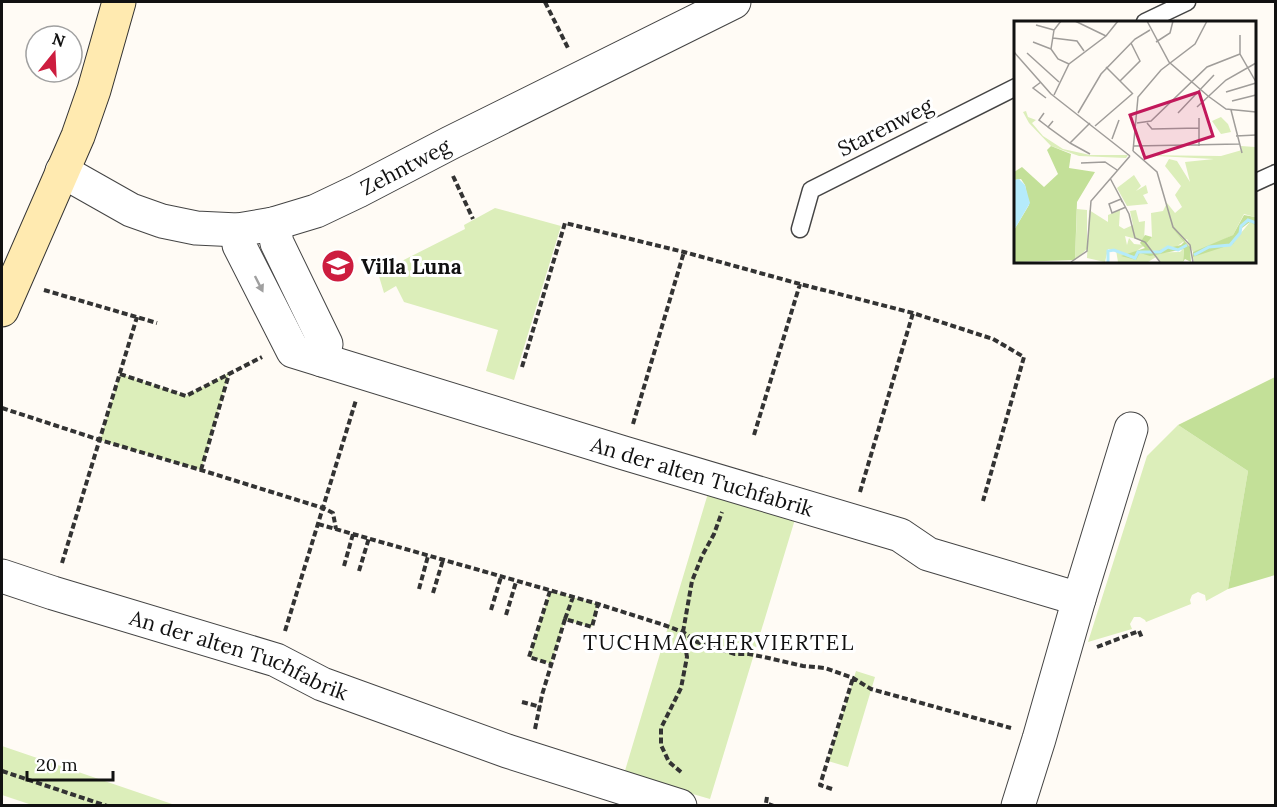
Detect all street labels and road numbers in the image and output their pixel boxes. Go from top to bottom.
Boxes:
street label: Starenweg [833,91,937,162]
street label: Zehntweg [356,132,455,201]
street label: An der alten Tuchfabrik [587,430,817,522]
street label: An der alten Tuchfabrik [126,603,352,706]

